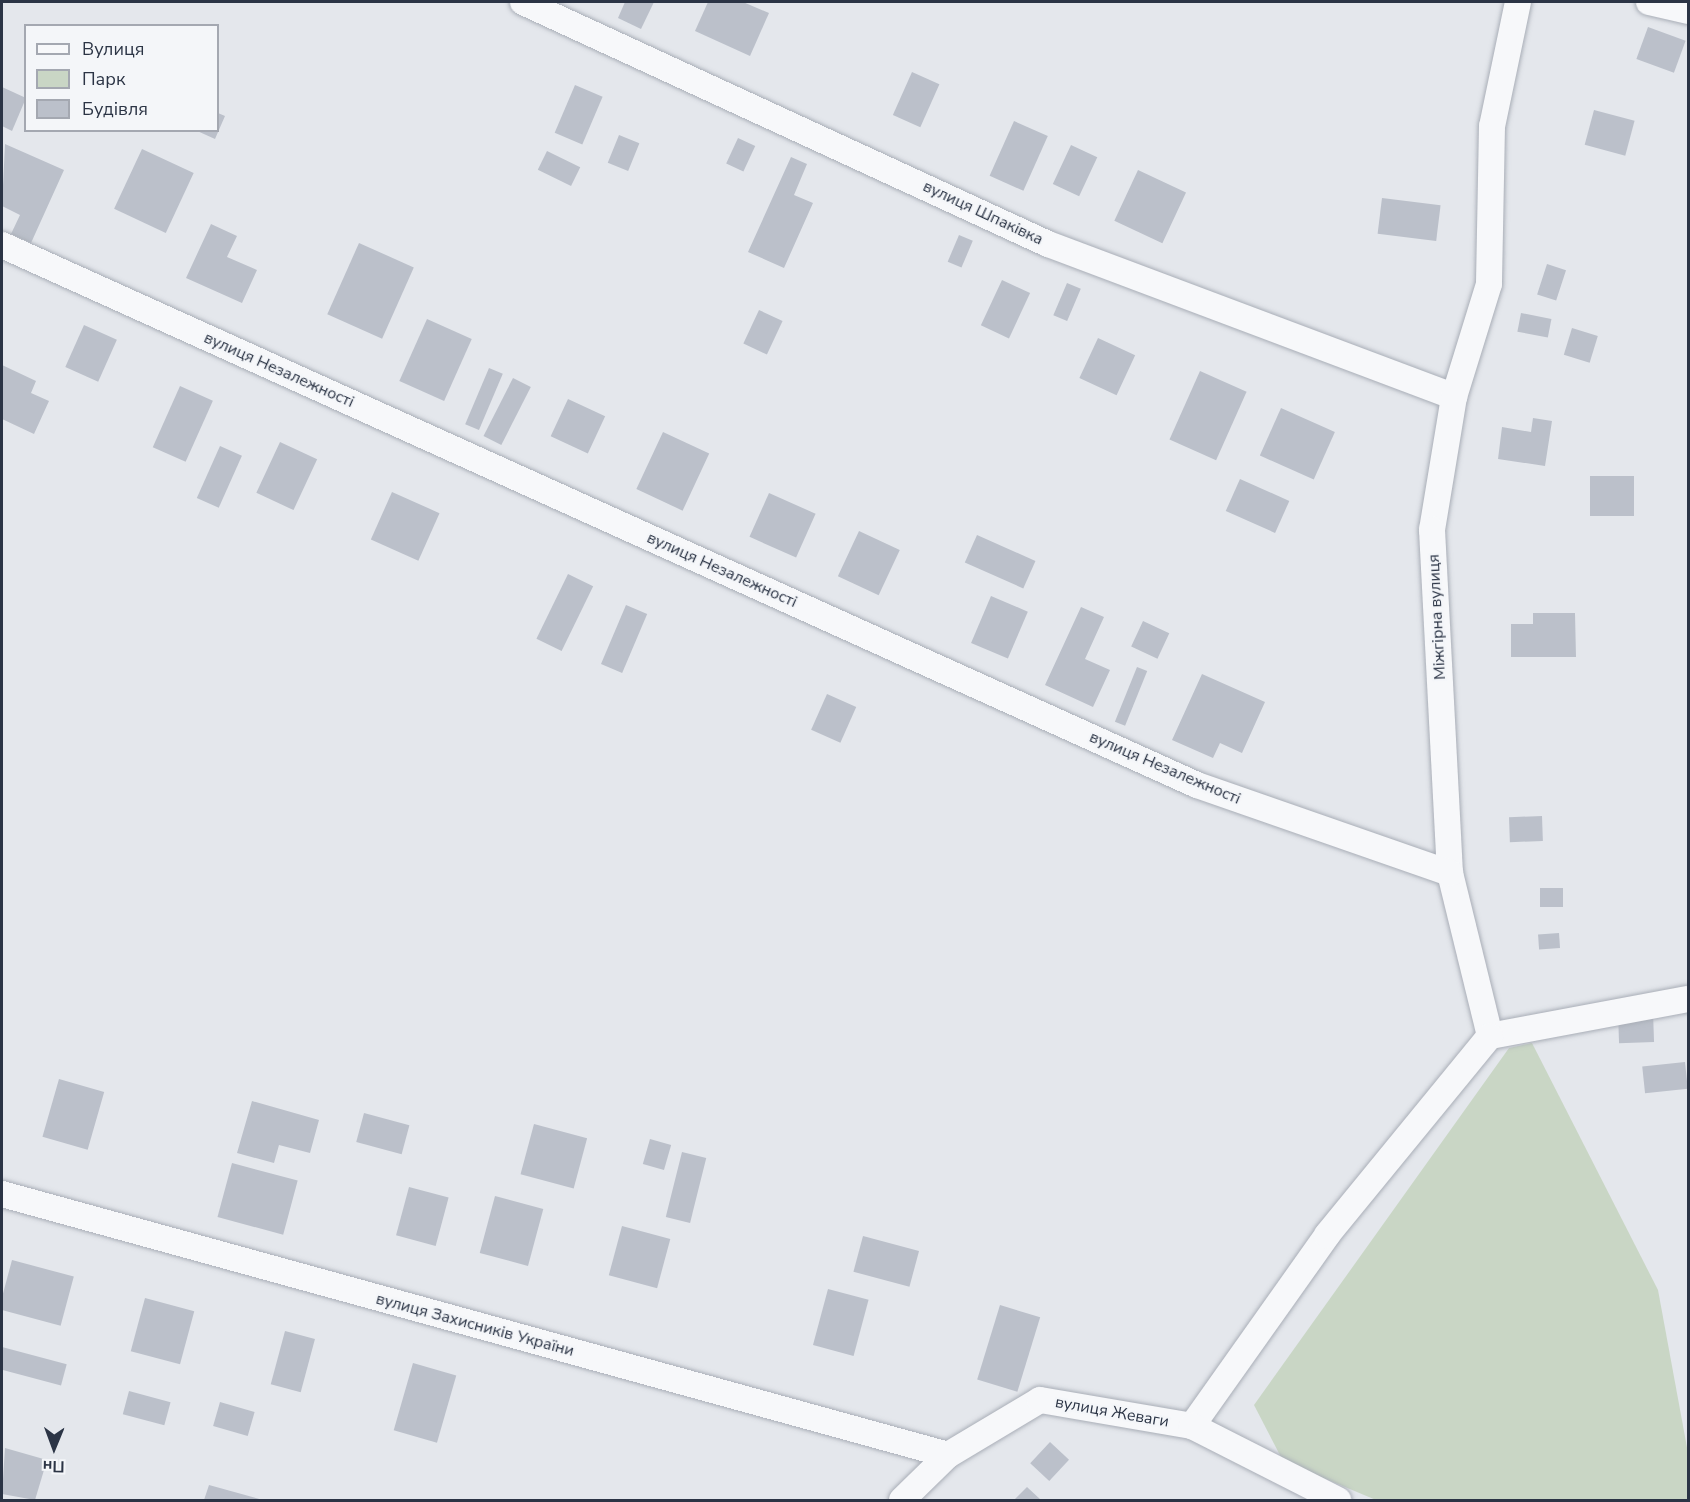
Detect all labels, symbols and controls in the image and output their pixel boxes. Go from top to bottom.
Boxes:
legend [24,24,219,132]
text: Вулиця [82,37,144,61]
text: Парк [82,67,125,91]
text: Будівля [82,97,148,121]
street label: вулиця Шпаківка [920,177,1046,249]
street label: вулиця Незалежності [201,328,357,412]
street label: вулиця Незалежності [644,528,800,612]
street label: Міжгірна вулиця [1424,554,1450,680]
street label: вулиця Незалежності [1087,727,1243,809]
street label: вулиця Захисників України [374,1289,576,1361]
street label: вулиця Жеваги [1054,1393,1170,1431]
north arrow [24,1418,84,1478]
text: Пн [42,1455,65,1477]

